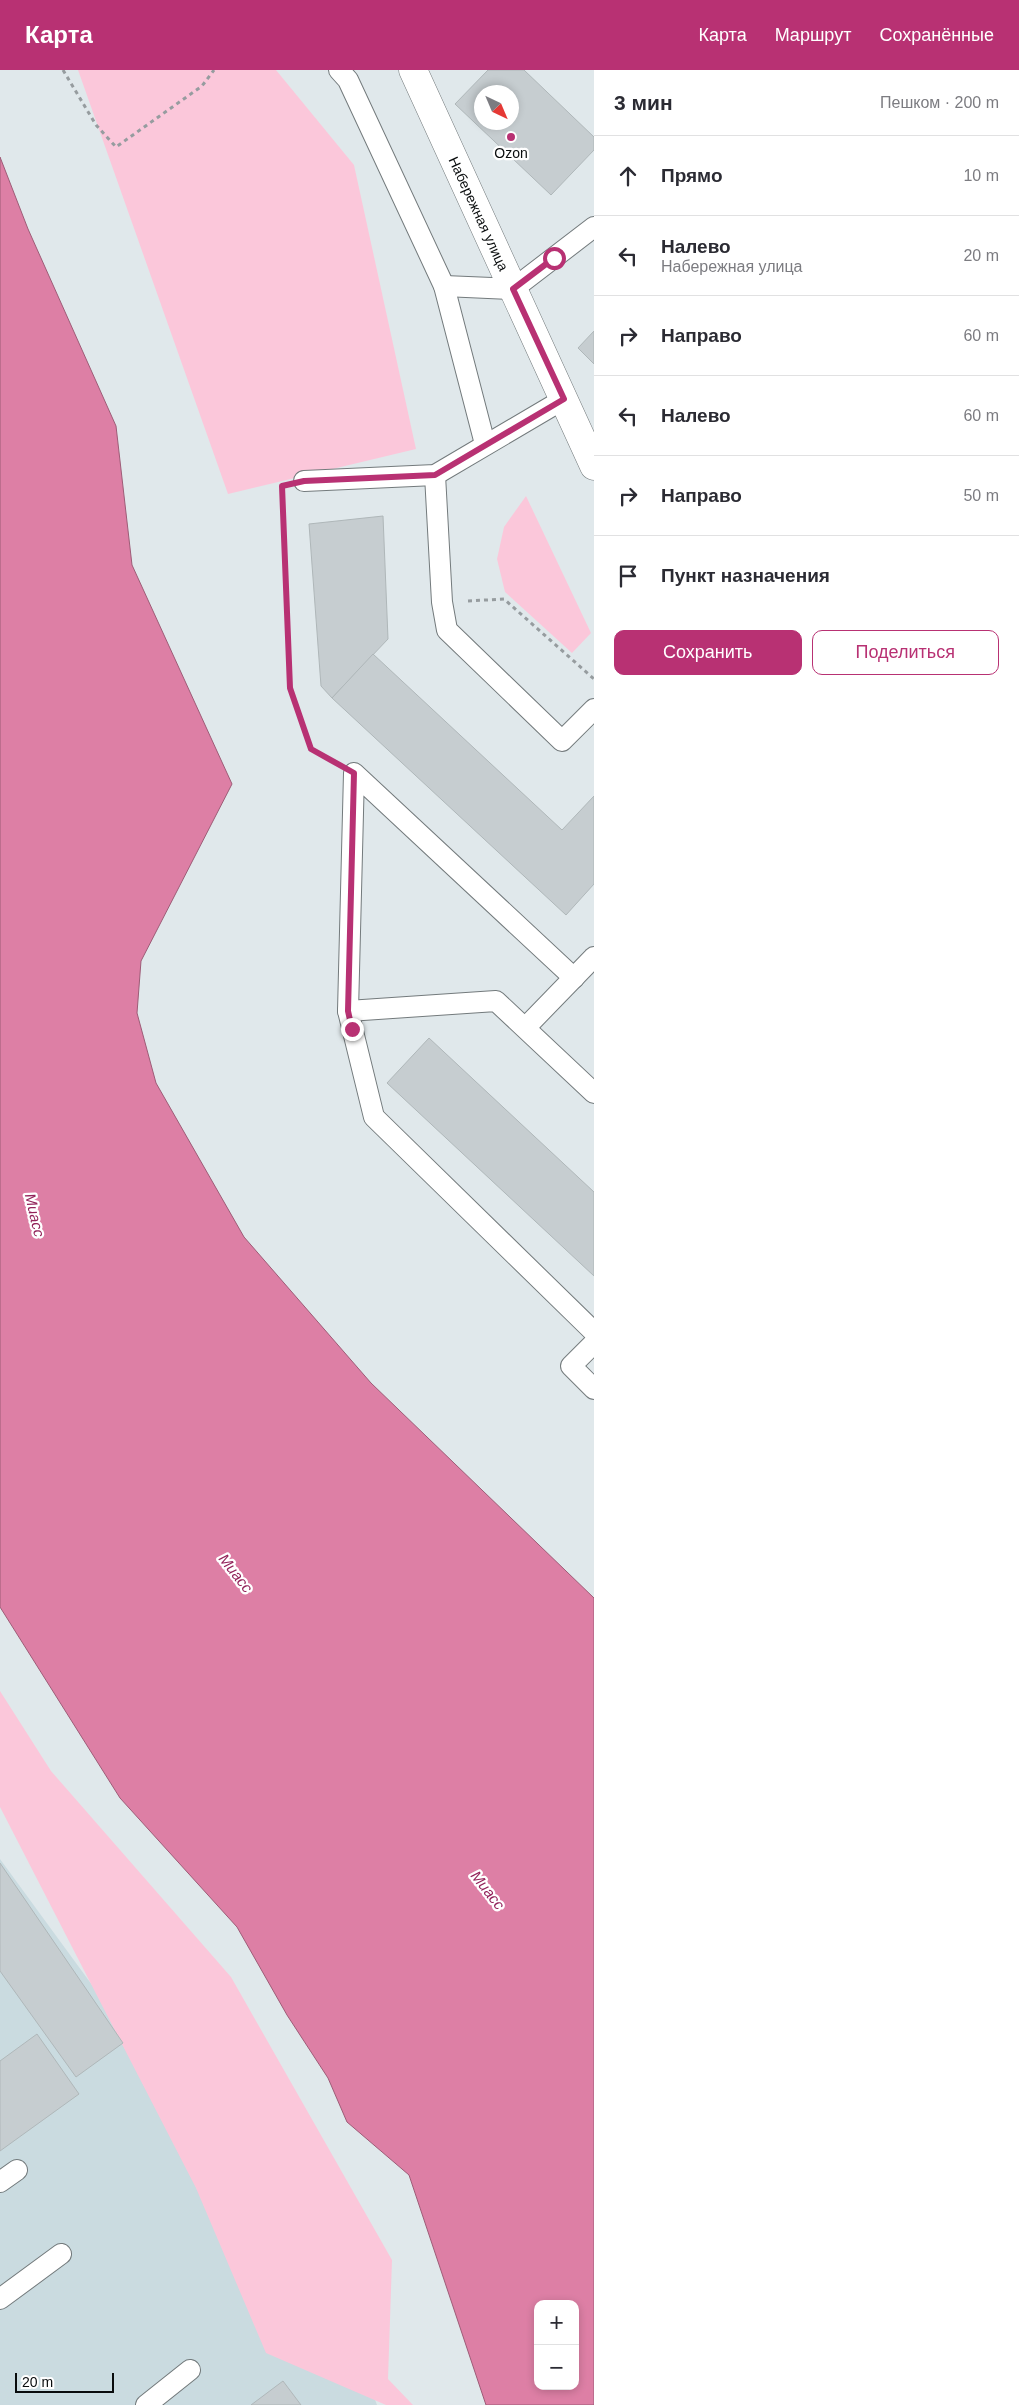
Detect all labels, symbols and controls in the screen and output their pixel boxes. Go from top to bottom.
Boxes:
text: Карта [25,21,93,48]
text: Карта [699,25,747,45]
text: Маршрут [775,25,851,45]
text: Сохранённые [879,25,994,45]
north arrow [474,85,519,130]
text: 3 мин [614,91,673,114]
text: Пешком · 200 m [880,94,999,111]
marker: Ozon [505,131,517,143]
place label: Ozon [494,145,528,161]
street label: Набережная улица [446,154,512,274]
icon: ahead [614,162,642,190]
text: Прямо [661,165,723,186]
text: 10 m [963,167,999,184]
text: Налево [661,236,731,257]
icon: left [614,242,642,270]
route start [543,247,566,270]
text: 20 m [963,247,999,264]
text: Набережная улица [661,258,802,275]
icon: right [614,322,642,350]
text: Направо [661,325,742,346]
text: 60 m [963,327,999,344]
icon: left [614,402,642,430]
text: Налево [661,405,731,426]
text: 60 m [963,407,999,424]
icon: right [614,482,642,510]
text: Направо [661,485,742,506]
text: 50 m [963,487,999,504]
icon: arrive [614,562,642,590]
text: Пункт назначения [661,565,830,586]
button: Сохранить [614,630,802,675]
button: Поделиться [812,630,999,675]
route end [341,1018,364,1041]
water label: Миасс [22,1192,48,1239]
water label: Миасс [216,1550,257,1596]
water label: Миасс [468,1867,509,1913]
map controls [534,2300,579,2390]
button: + [534,2300,579,2345]
button: − [534,2345,579,2390]
scale bar [15,2370,114,2393]
text: 20 m [22,2374,53,2390]

